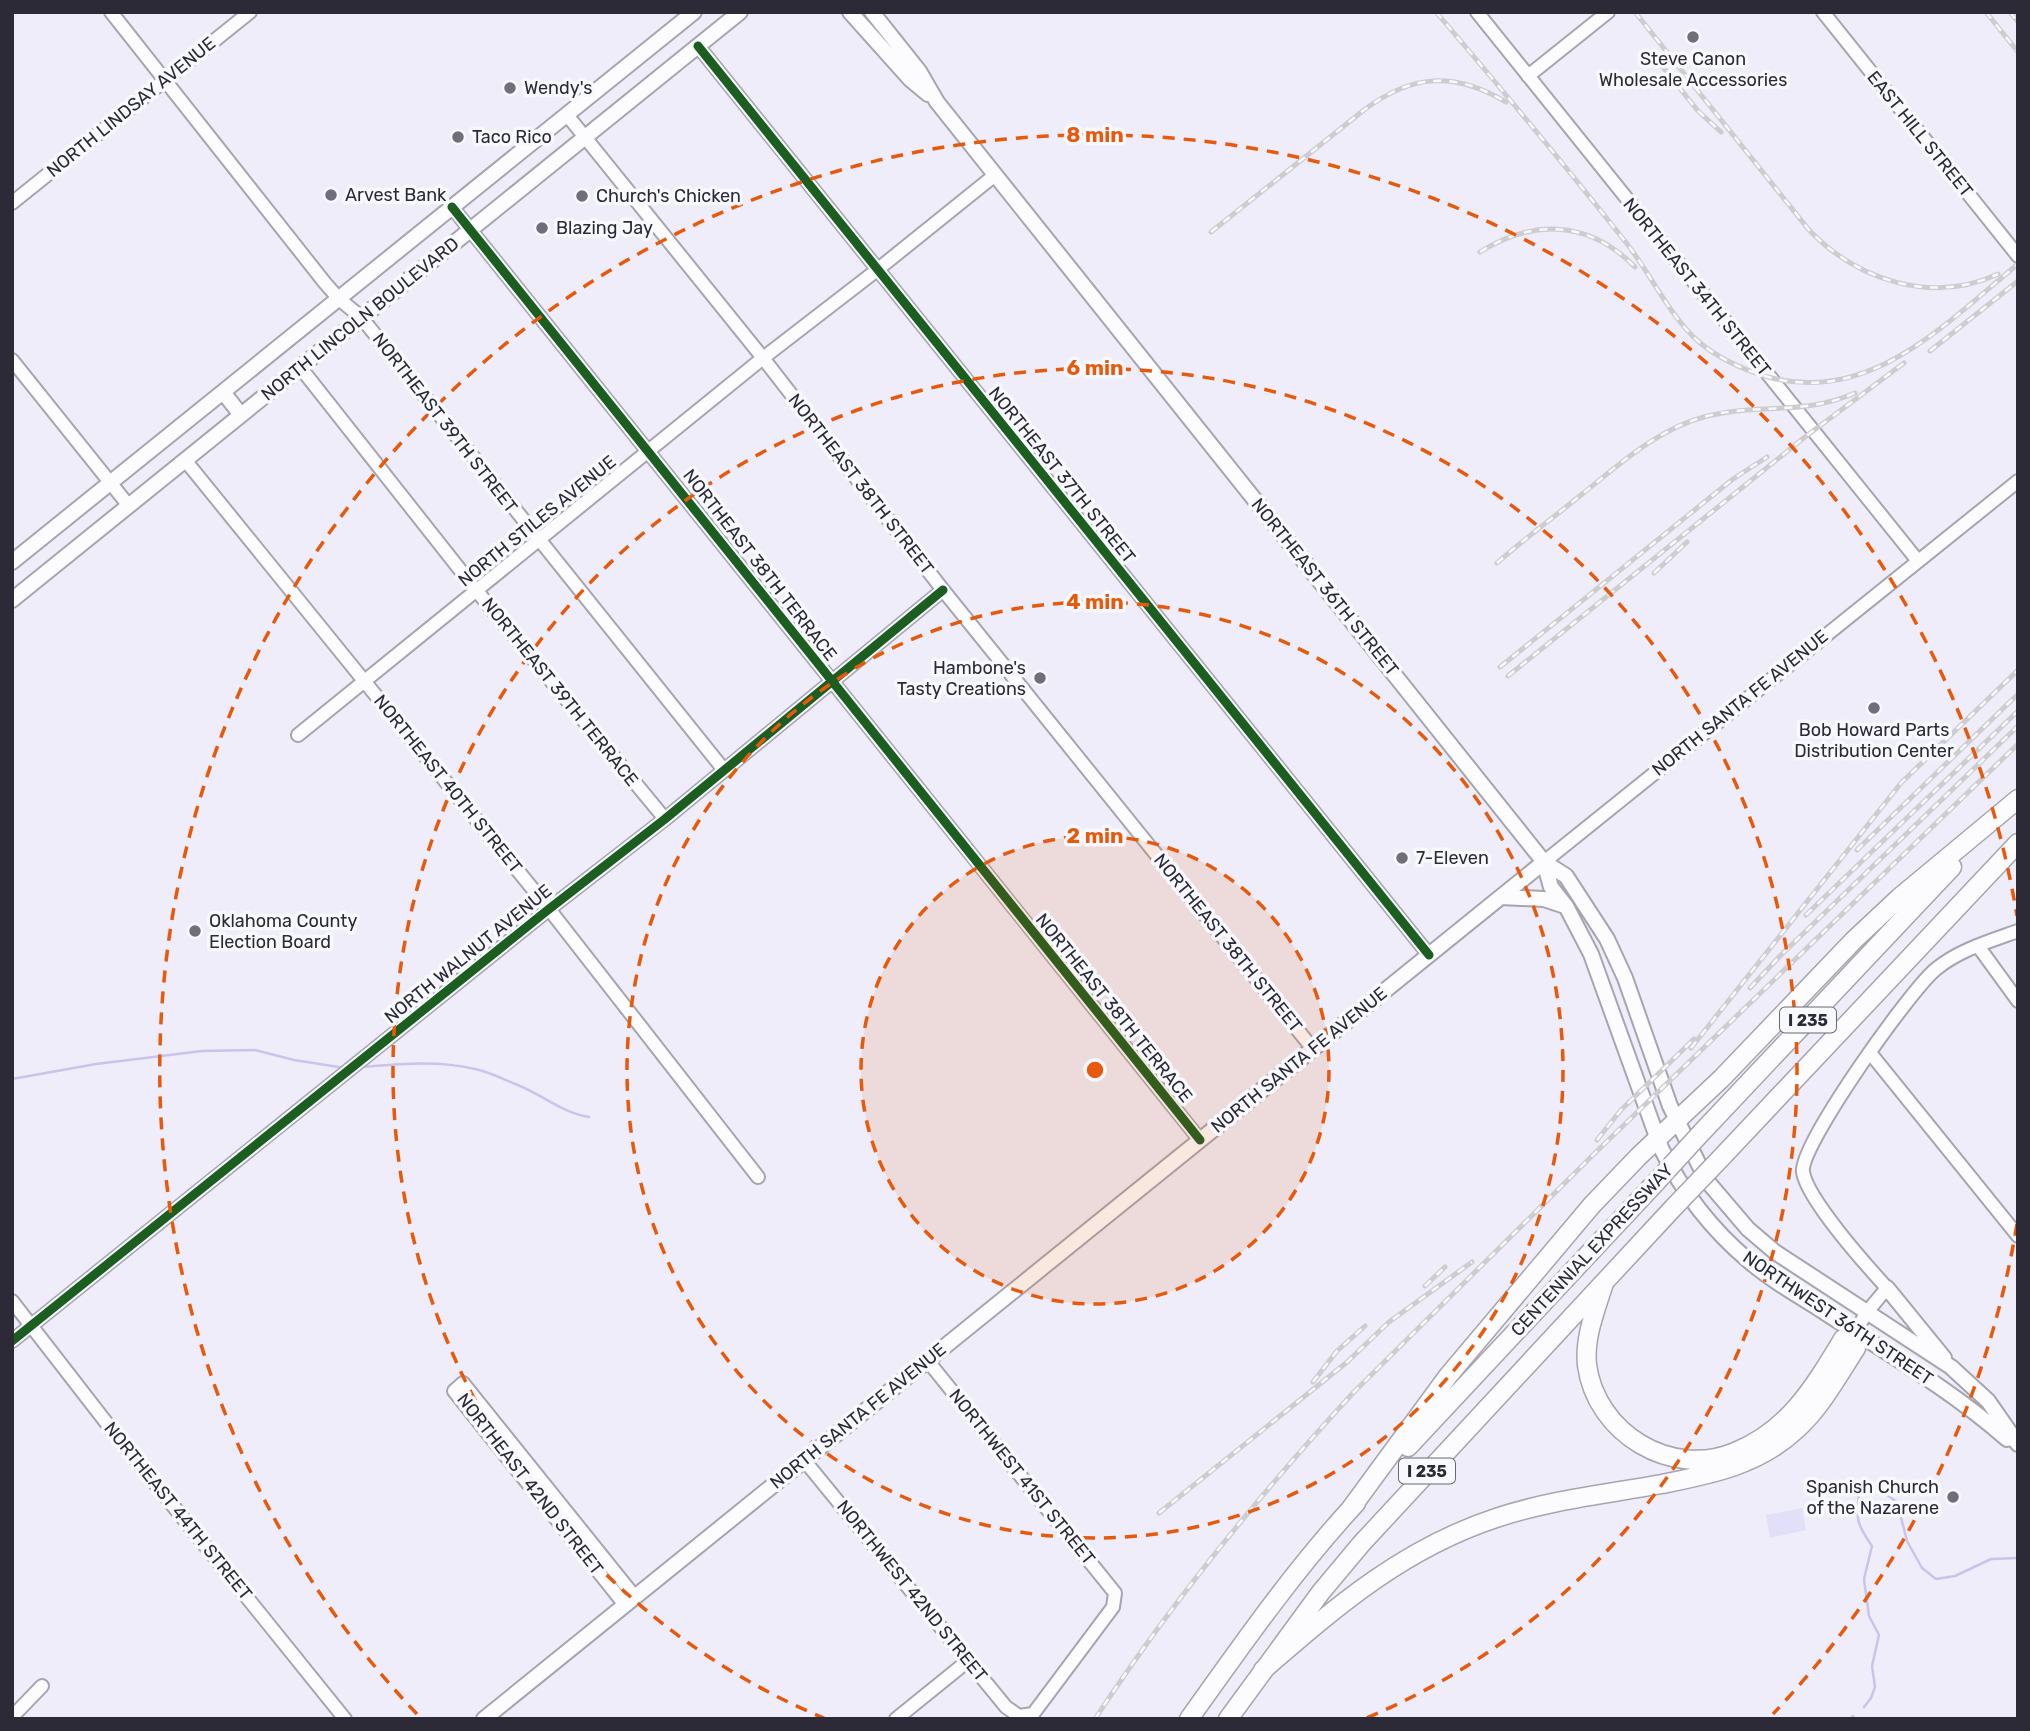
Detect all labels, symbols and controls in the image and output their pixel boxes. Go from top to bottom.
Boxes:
marker: Steve Canon Wholesale Accessories [1685,29,1701,45]
street label: NORTH LINDSAY AVENUE [42,32,220,182]
place label: Steve Canon Wholesale Accessories [1599,48,1787,91]
street label: EAST HILL STREET [1862,67,1978,201]
place label: Wendy's [524,77,592,99]
marker: Wendy's [502,80,518,96]
text: 8 min [1066,122,1124,147]
place label: Taco Rico [472,126,552,148]
marker: Taco Rico [450,129,466,145]
place label: Arvest Bank [345,184,447,206]
place label: Church's Chicken [596,185,741,207]
marker: Arvest Bank [323,187,339,203]
marker: Church's Chicken [574,188,590,204]
street label: NORTHEAST 34TH STREET [1618,194,1776,380]
place label: Blazing Jay [556,217,653,239]
marker: Blazing Jay [534,220,550,236]
street label: NORTH LINCOLN BOULEVARD [257,233,463,405]
street label: NORTHEAST 39TH STREET [368,329,522,517]
text: 6 min [1067,355,1123,380]
street label: NORTHEAST 37TH STREET [984,382,1140,568]
street label: NORTHEAST 38TH STREET [784,389,938,579]
street label: NORTH STILES AVENUE [454,451,620,591]
street label: NORTHEAST 38TH TERRACE [678,465,842,665]
street label: NORTHEAST 36TH STREET [1247,494,1403,680]
text: 4 min [1066,589,1124,614]
street label: NORTHEAST 39TH TERRACE [477,593,643,791]
street label: NORTH SANTA FE AVENUE [1648,625,1832,781]
place label: Hambone's Tasty Creations [897,657,1026,700]
marker: Hambone's Tasty Creations [1032,670,1048,686]
street label: NORTHEAST 40TH STREET [369,690,527,878]
marker: Bob Howard Parts Distribution Center [1866,700,1882,716]
place label: Bob Howard Parts Distribution Center [1794,719,1954,762]
text: 2 min [1067,823,1123,848]
place label: 7-Eleven [1416,847,1489,869]
street label: NORTHEAST 38TH STREET [1149,849,1307,1037]
marker: 7-Eleven [1394,850,1410,866]
street label: NORTH WALNUT AVENUE [380,880,556,1028]
street label: NORTHEAST 38TH TERRACE [1031,909,1197,1107]
place label: Oklahoma County Election Board [209,910,357,953]
marker: Oklahoma County Election Board [187,923,203,939]
street label: NORTH SANTA FE AVENUE [1207,982,1391,1138]
road number: I 235 [1780,1008,1836,1032]
centre of rings [1083,1058,1107,1082]
street label: CENTENNIAL EXPRESSWAY [1506,1159,1678,1341]
street label: NORTHWEST 36TH STREET [1739,1246,1937,1390]
street label: NORTH SANTA FE AVENUE [766,1338,950,1494]
street label: NORTHWEST 41ST STREET [944,1385,1100,1569]
street label: NORTHEAST 42ND STREET [452,1389,608,1579]
street label: NORTHEAST 44TH STREET [99,1417,257,1605]
road number: I 235 [1399,1458,1455,1484]
place label: Spanish Church of the Nazarene [1806,1476,1939,1519]
marker: Spanish Church of the Nazarene [1945,1489,1961,1505]
street label: NORTHWEST 42ND STREET [832,1496,992,1686]

